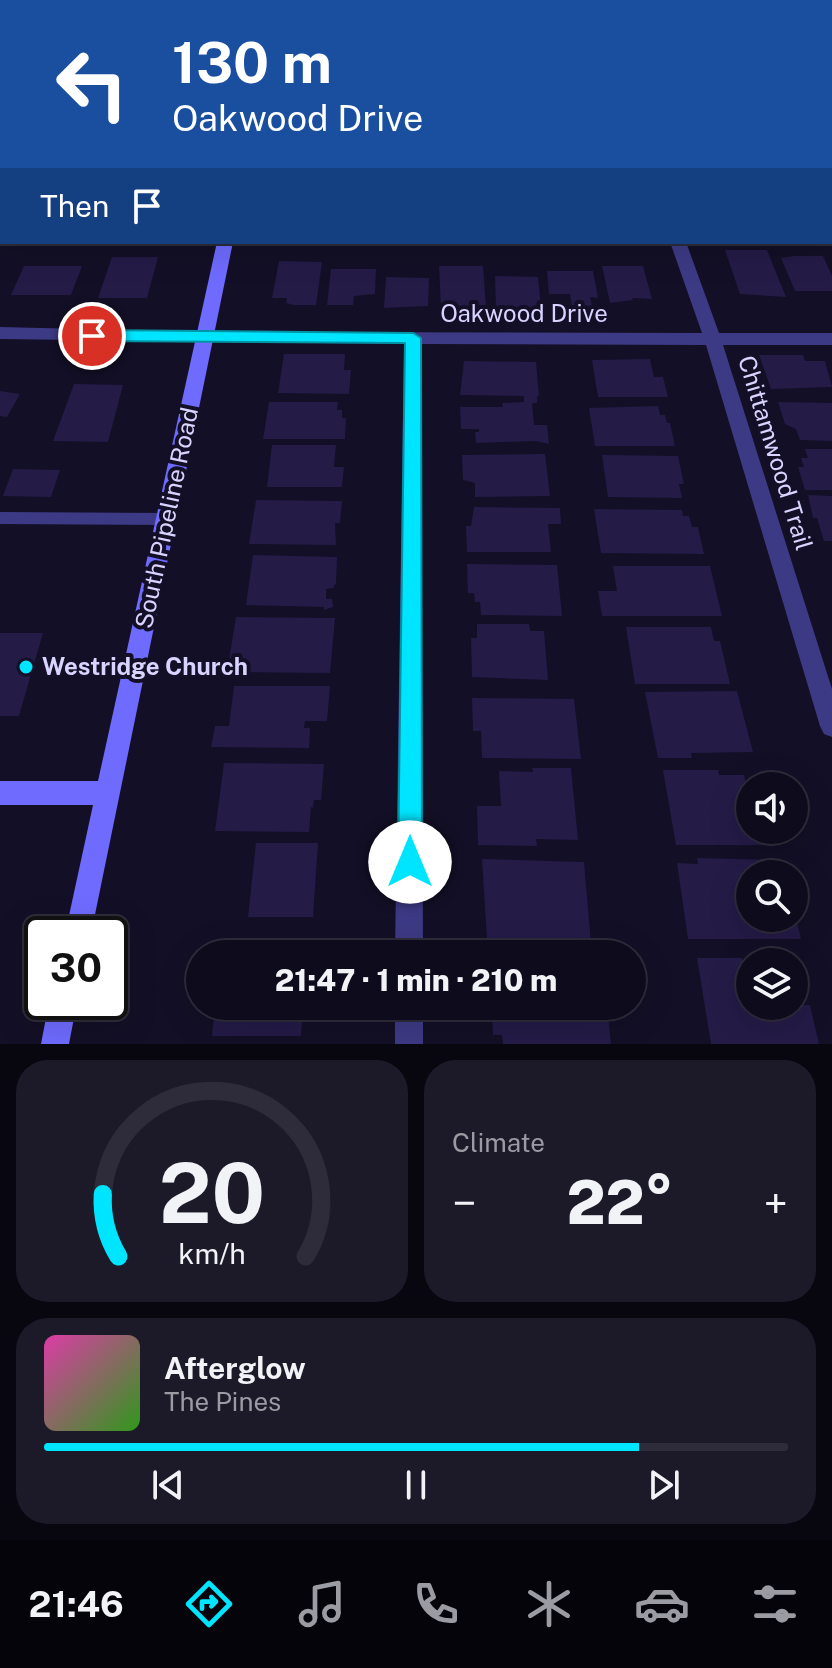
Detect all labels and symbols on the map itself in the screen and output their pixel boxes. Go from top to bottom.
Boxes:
street label: Oakwood Drive [440,299,608,327]
pin [58,302,126,370]
street label: Chittamwood Trail [733,352,819,553]
street label: South Pipeline Road [129,405,203,631]
place label: Westridge Church [42,652,248,680]
marker: Westridge Church [17,658,35,676]
position arrow [368,820,452,904]
speed limit sign: 30 [24,916,128,1020]

